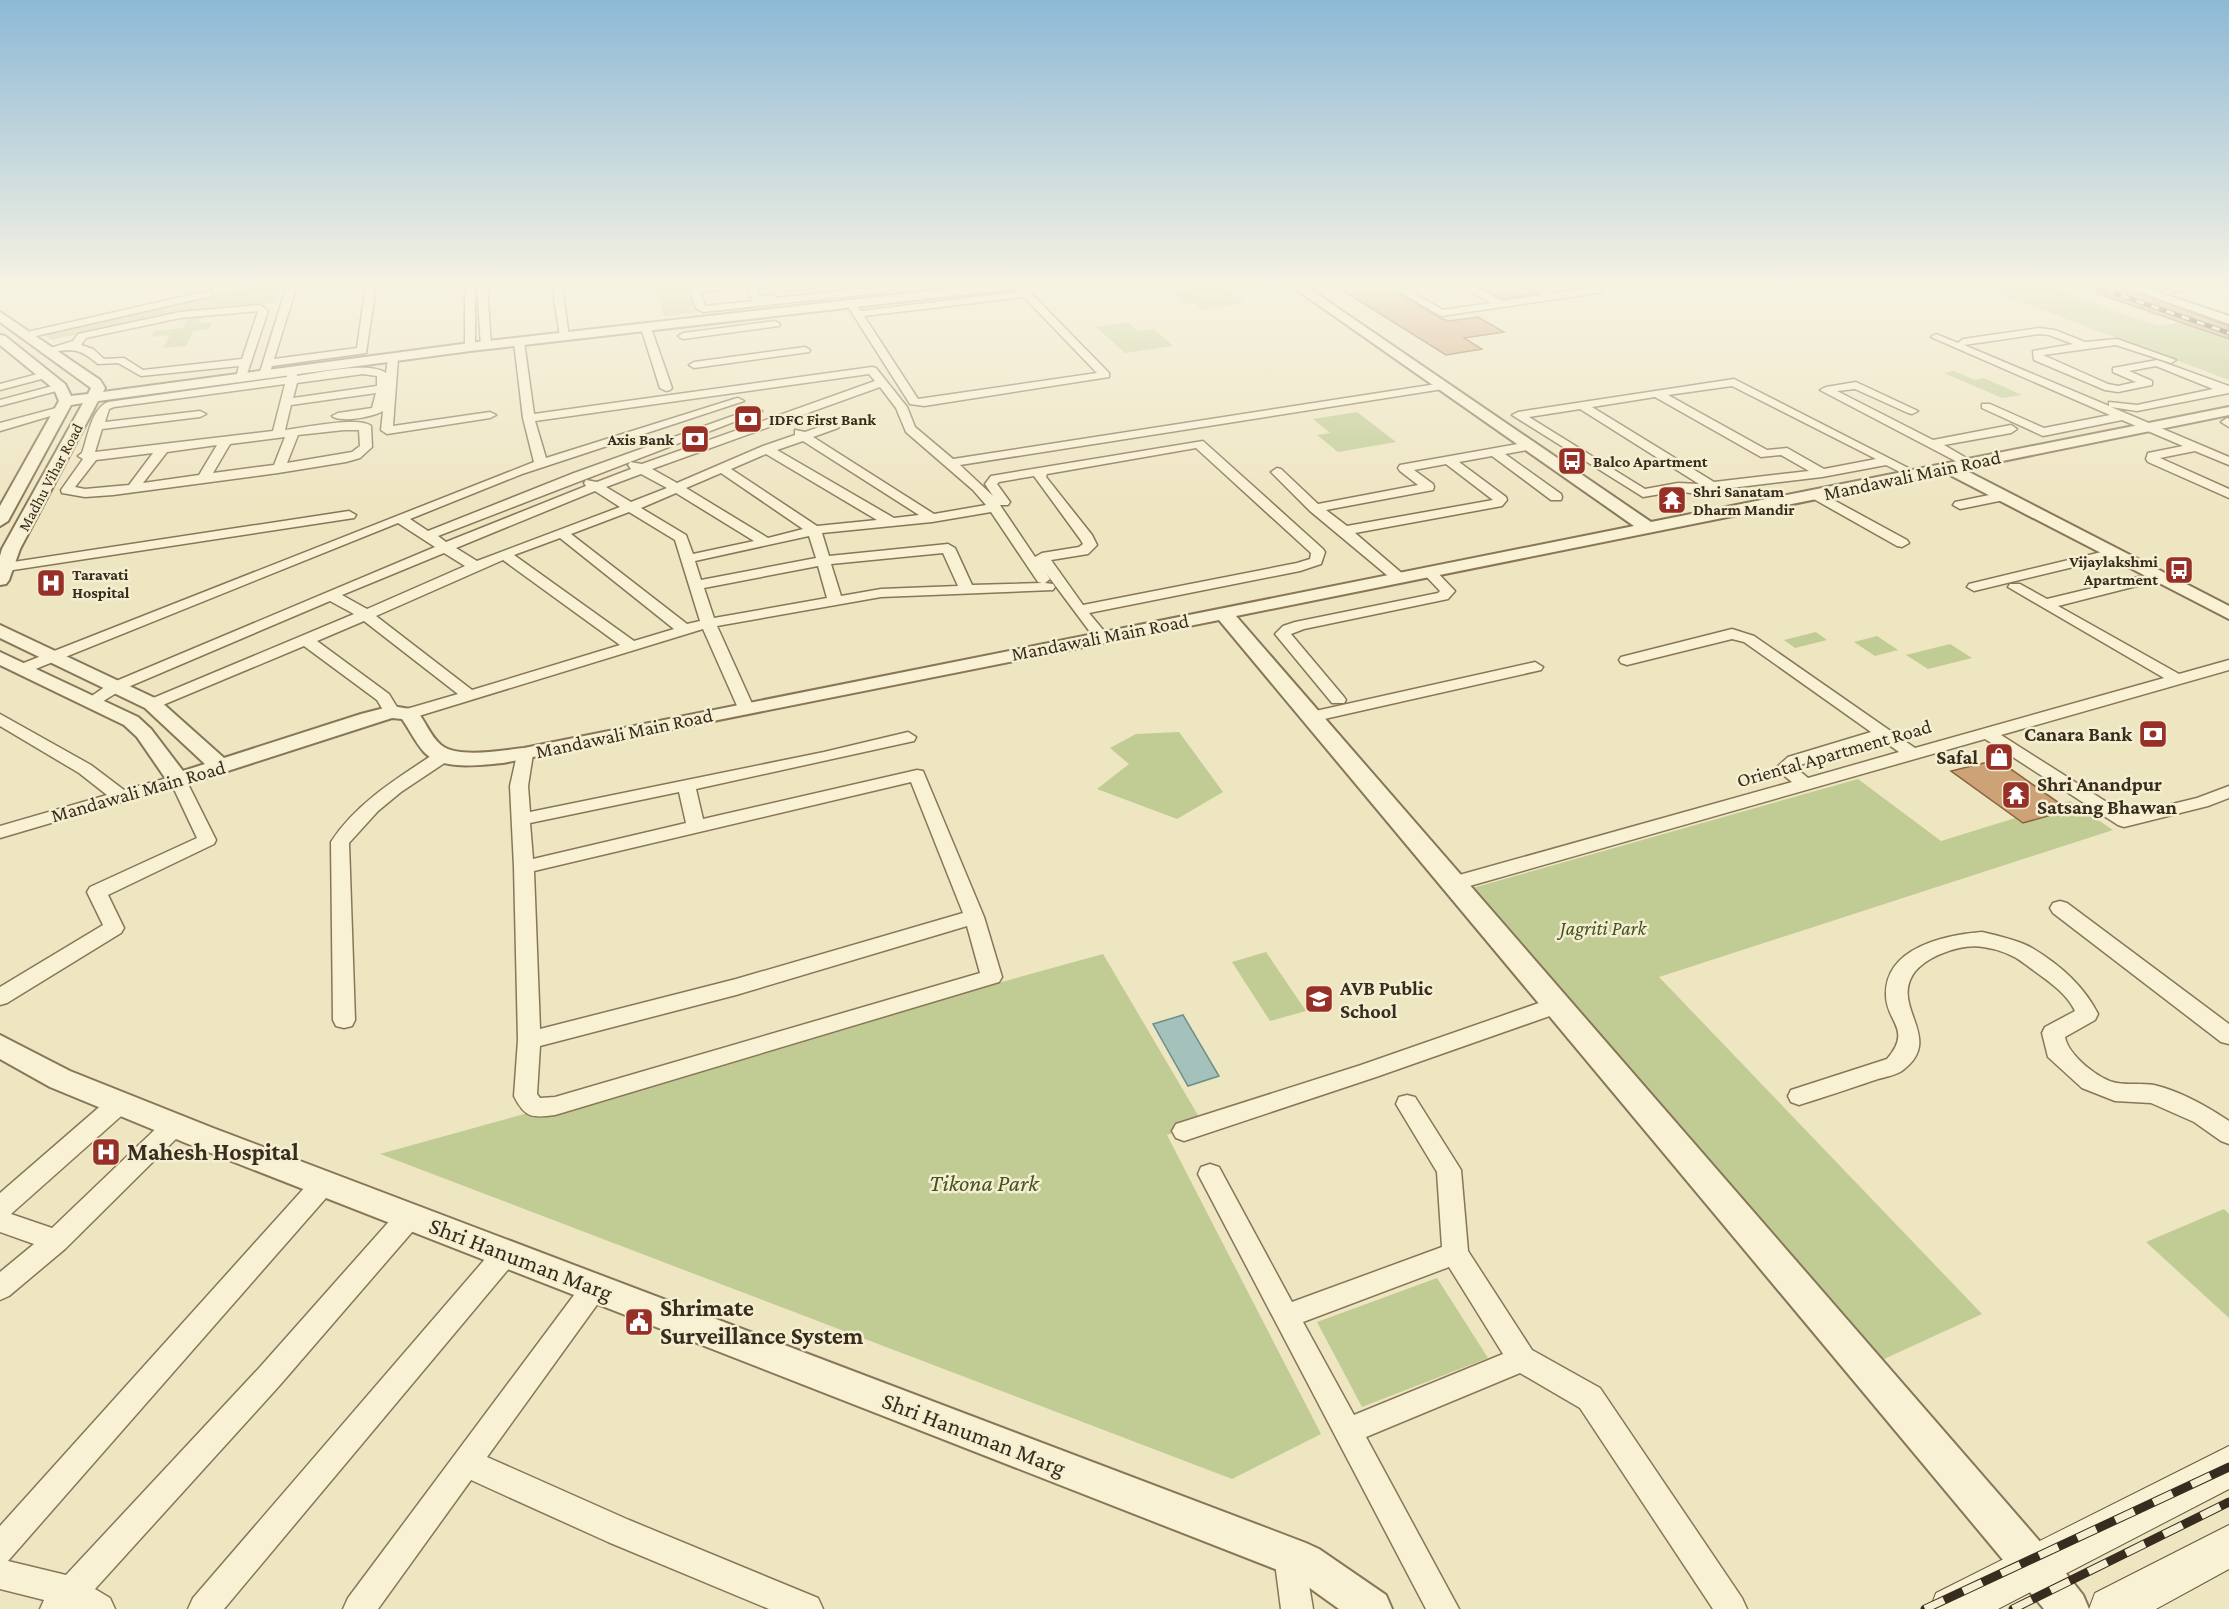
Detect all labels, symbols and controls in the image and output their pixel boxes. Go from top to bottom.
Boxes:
bank icon: IDFC First Bank [732,403,764,435]
place label: IDFC First Bank [769,411,876,428]
street label: Madhu Vihar Road [15,420,86,534]
bank icon: Axis Bank [679,423,711,455]
place label: Axis Bank [607,431,674,448]
bus stop icon: Balco Apartment [1556,445,1588,477]
street label: Mandawali Main Road [1821,445,2003,505]
place label: Balco Apartment [1593,453,1708,470]
place label: Shri Sanatam Dharm Mandir [1693,483,1795,518]
temple icon: Shri Sanatam Dharm Mandir [1656,484,1688,516]
place label: Vijaylakshmi Apartment [2068,553,2158,588]
bus stop icon: Vijaylakshmi Apartment [2163,554,2195,586]
place label: Taravati Hospital [72,566,130,601]
hospital icon: Taravati Hospital [35,567,67,599]
street label: Mandawali Main Road [1009,609,1191,665]
street label: Mandawali Main Road [533,703,715,763]
street label: Oriental Apartment Road [1734,715,1935,792]
bank icon: Canara Bank [2137,718,2169,750]
place label: Canara Bank [2024,723,2133,745]
shop icon: Safal [1983,741,2015,773]
place label: Safal [1936,746,1978,768]
street label: Mandawali Main Road [48,755,228,826]
place label: Shri Anandpur Satsang Bhawan [2037,773,2177,818]
temple icon: Shri Anandpur Satsang Bhawan [2000,779,2032,811]
park label: Jagriti Park [1557,917,1647,940]
place label: AVB Public School [1339,977,1433,1022]
school or university icon: AVB Public School [1303,983,1335,1015]
hospital icon: Mahesh Hospital [90,1136,122,1168]
place label: Mahesh Hospital [127,1138,299,1165]
park label: Tikona Park [929,1169,1040,1196]
street label: Shri Hanuman Marg [426,1211,617,1306]
place label: Shrimate Surveillance System [660,1294,864,1349]
public building icon: Shrimate Surveillance System [623,1306,655,1338]
street label: Shri Hanuman Marg [879,1386,1070,1481]

